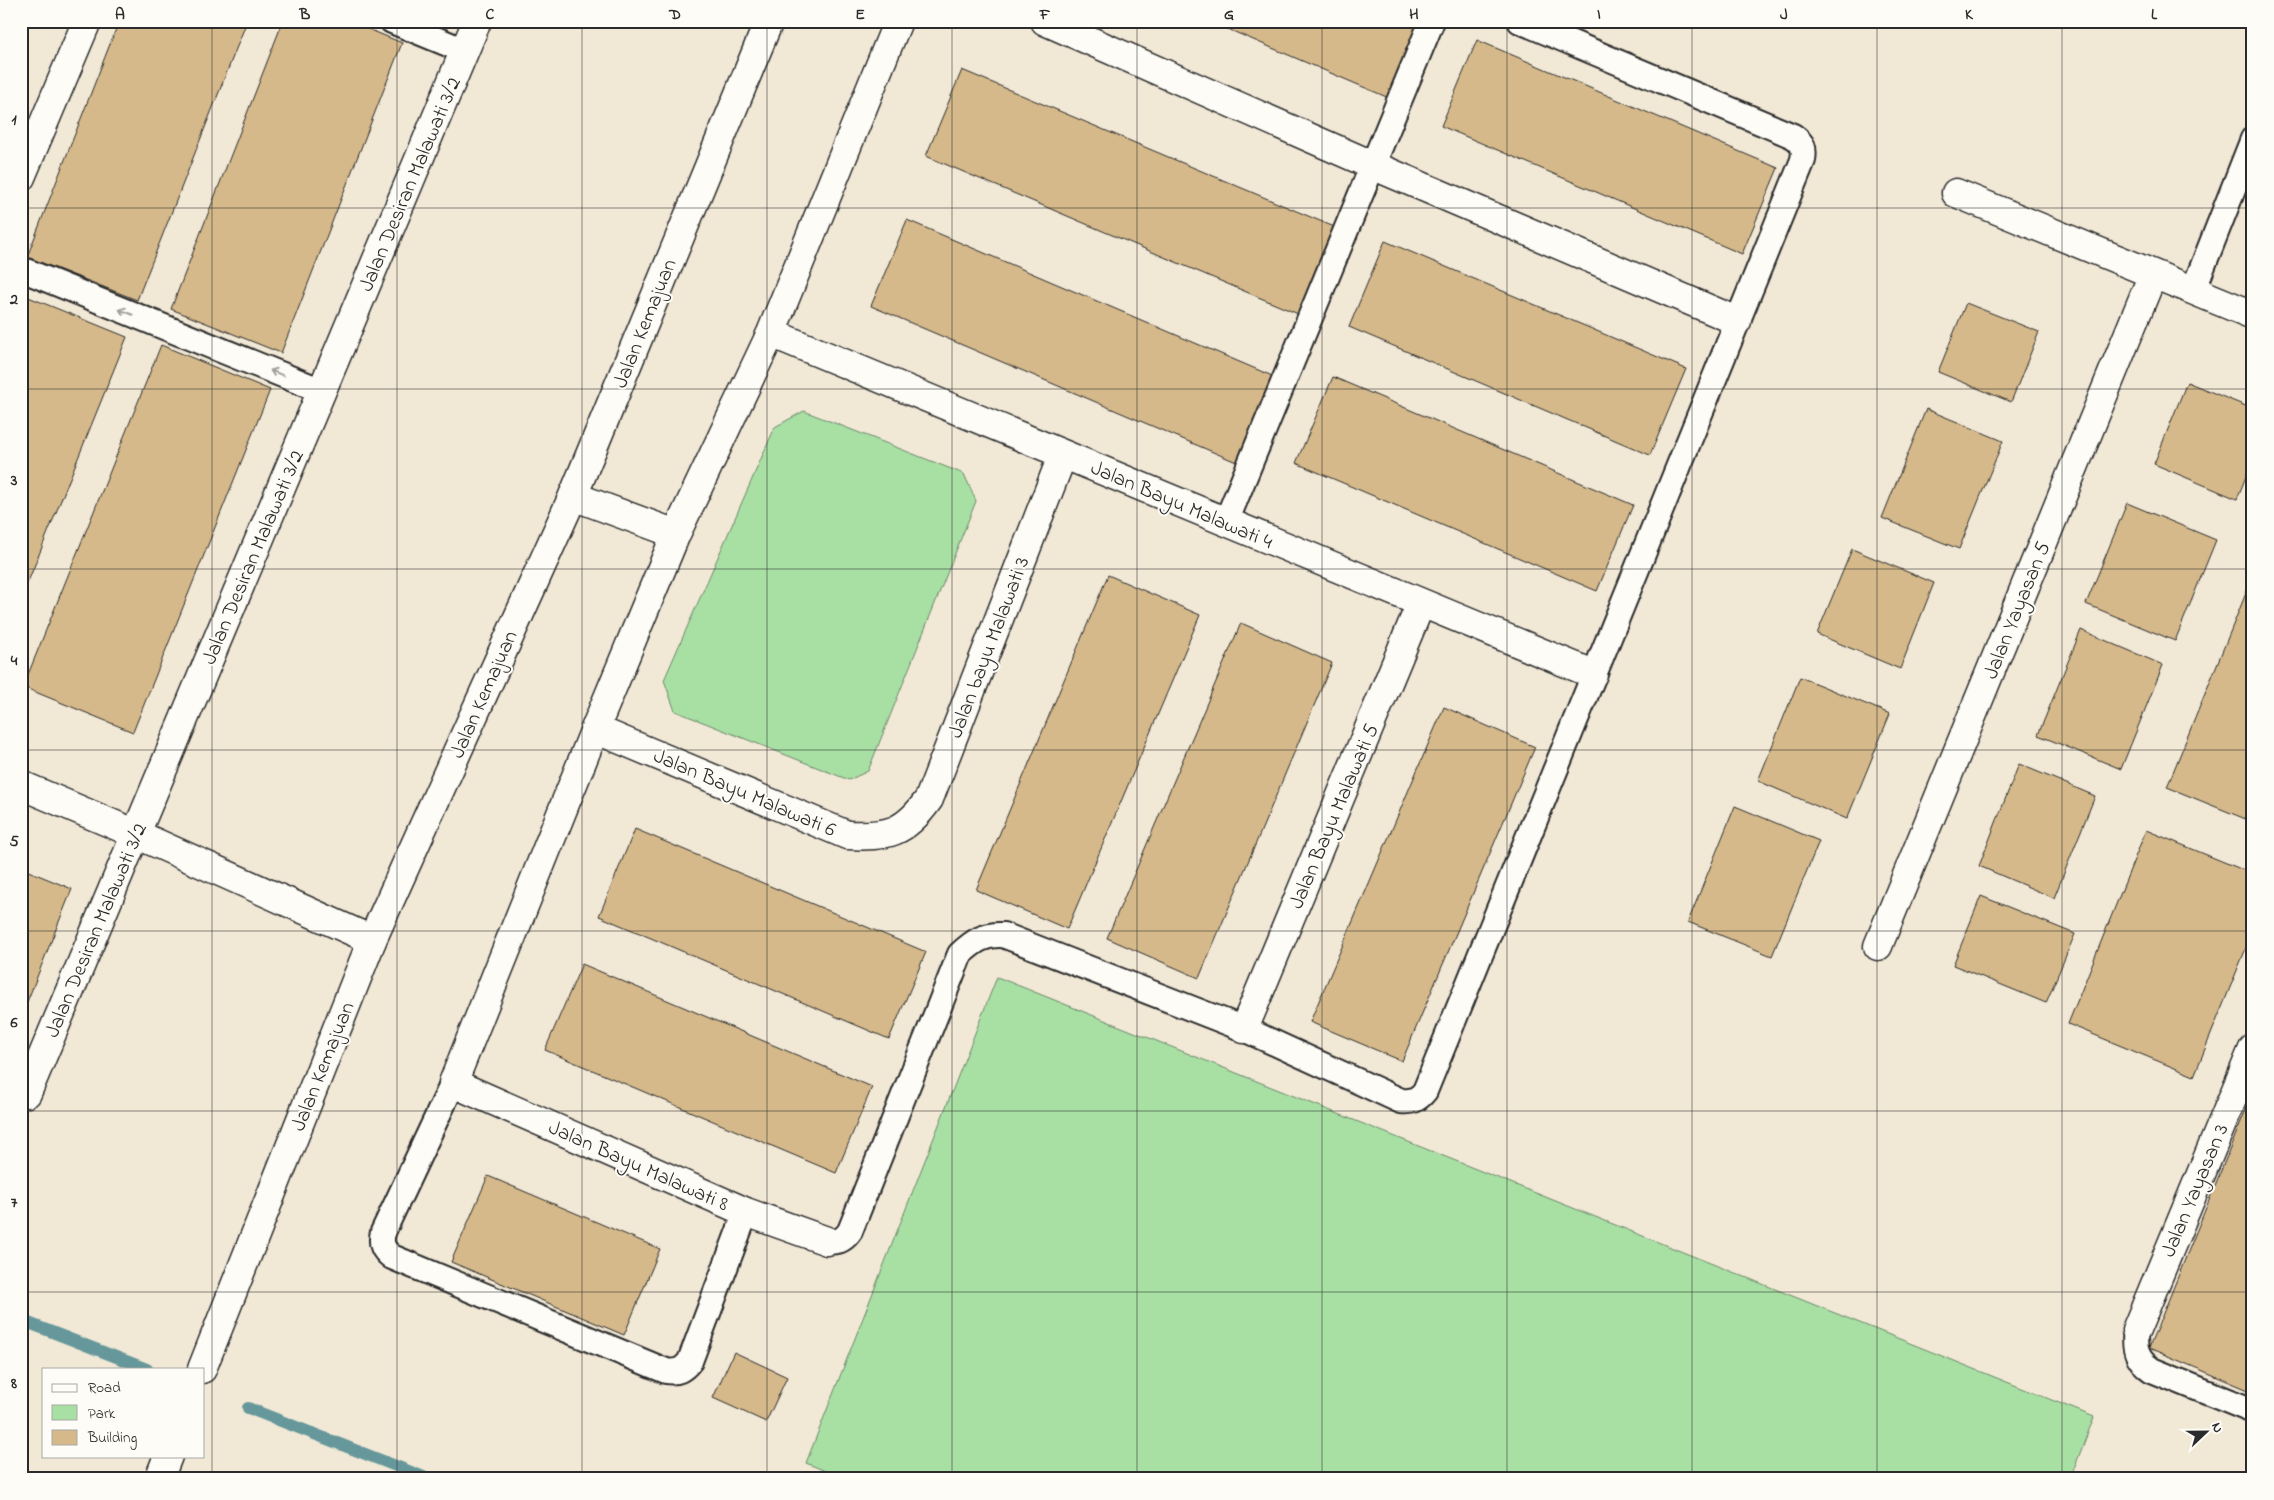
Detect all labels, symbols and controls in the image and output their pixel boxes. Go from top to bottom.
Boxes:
text: A [115,3,125,27]
text: B [299,3,311,27]
text: C [486,3,495,27]
text: D [668,3,681,27]
text: E [855,3,865,27]
text: F [1039,3,1051,27]
text: G [1224,3,1234,27]
text: H [1409,3,1419,27]
text: I [1597,3,1601,27]
text: J [1780,3,1788,27]
text: K [1965,3,1974,27]
text: L [2151,3,2158,27]
street label: Jalan Desiran Malawati 3/2 [352,73,470,297]
text: 1 [11,108,17,132]
street label: Jalan Kemajuan [606,255,685,393]
text: 2 [9,288,18,312]
one-way arrow [119,306,134,316]
one-way arrow [270,368,285,377]
street label: Jalan Desiran Malawati 3/2 [195,446,313,670]
street label: Jalan Bayu Malawati 4 [1085,454,1277,560]
text: 3 [10,469,18,493]
street label: Jalan Yayasan 5 [1977,538,2061,685]
street label: Jalan bayu Malawati 3 [941,553,1040,744]
street label: Jalan Kemajuan [443,626,526,764]
text: 4 [10,649,18,673]
street label: Jalan Bayu Malawati 5 [1282,720,1389,915]
street label: Jalan Bayu Malawati 6 [647,742,840,848]
street label: Jalan Desiran Malawati 3/2 [38,819,156,1043]
text: 5 [9,830,19,854]
street label: Jalan Kemajuan [284,998,363,1136]
text: 6 [9,1011,18,1035]
street label: Jalan Bayu Malawati 8 [542,1114,733,1222]
street label: Jalan Yayasan 3 [2154,1119,2239,1263]
text: 7 [11,1191,18,1215]
legend [42,1368,205,1458]
text: 8 [10,1372,17,1396]
text: Road [88,1377,121,1399]
text: Park [88,1403,116,1425]
north arrow [2182,1408,2232,1458]
text: N [2205,1419,2228,1436]
text: Building [87,1427,137,1450]

